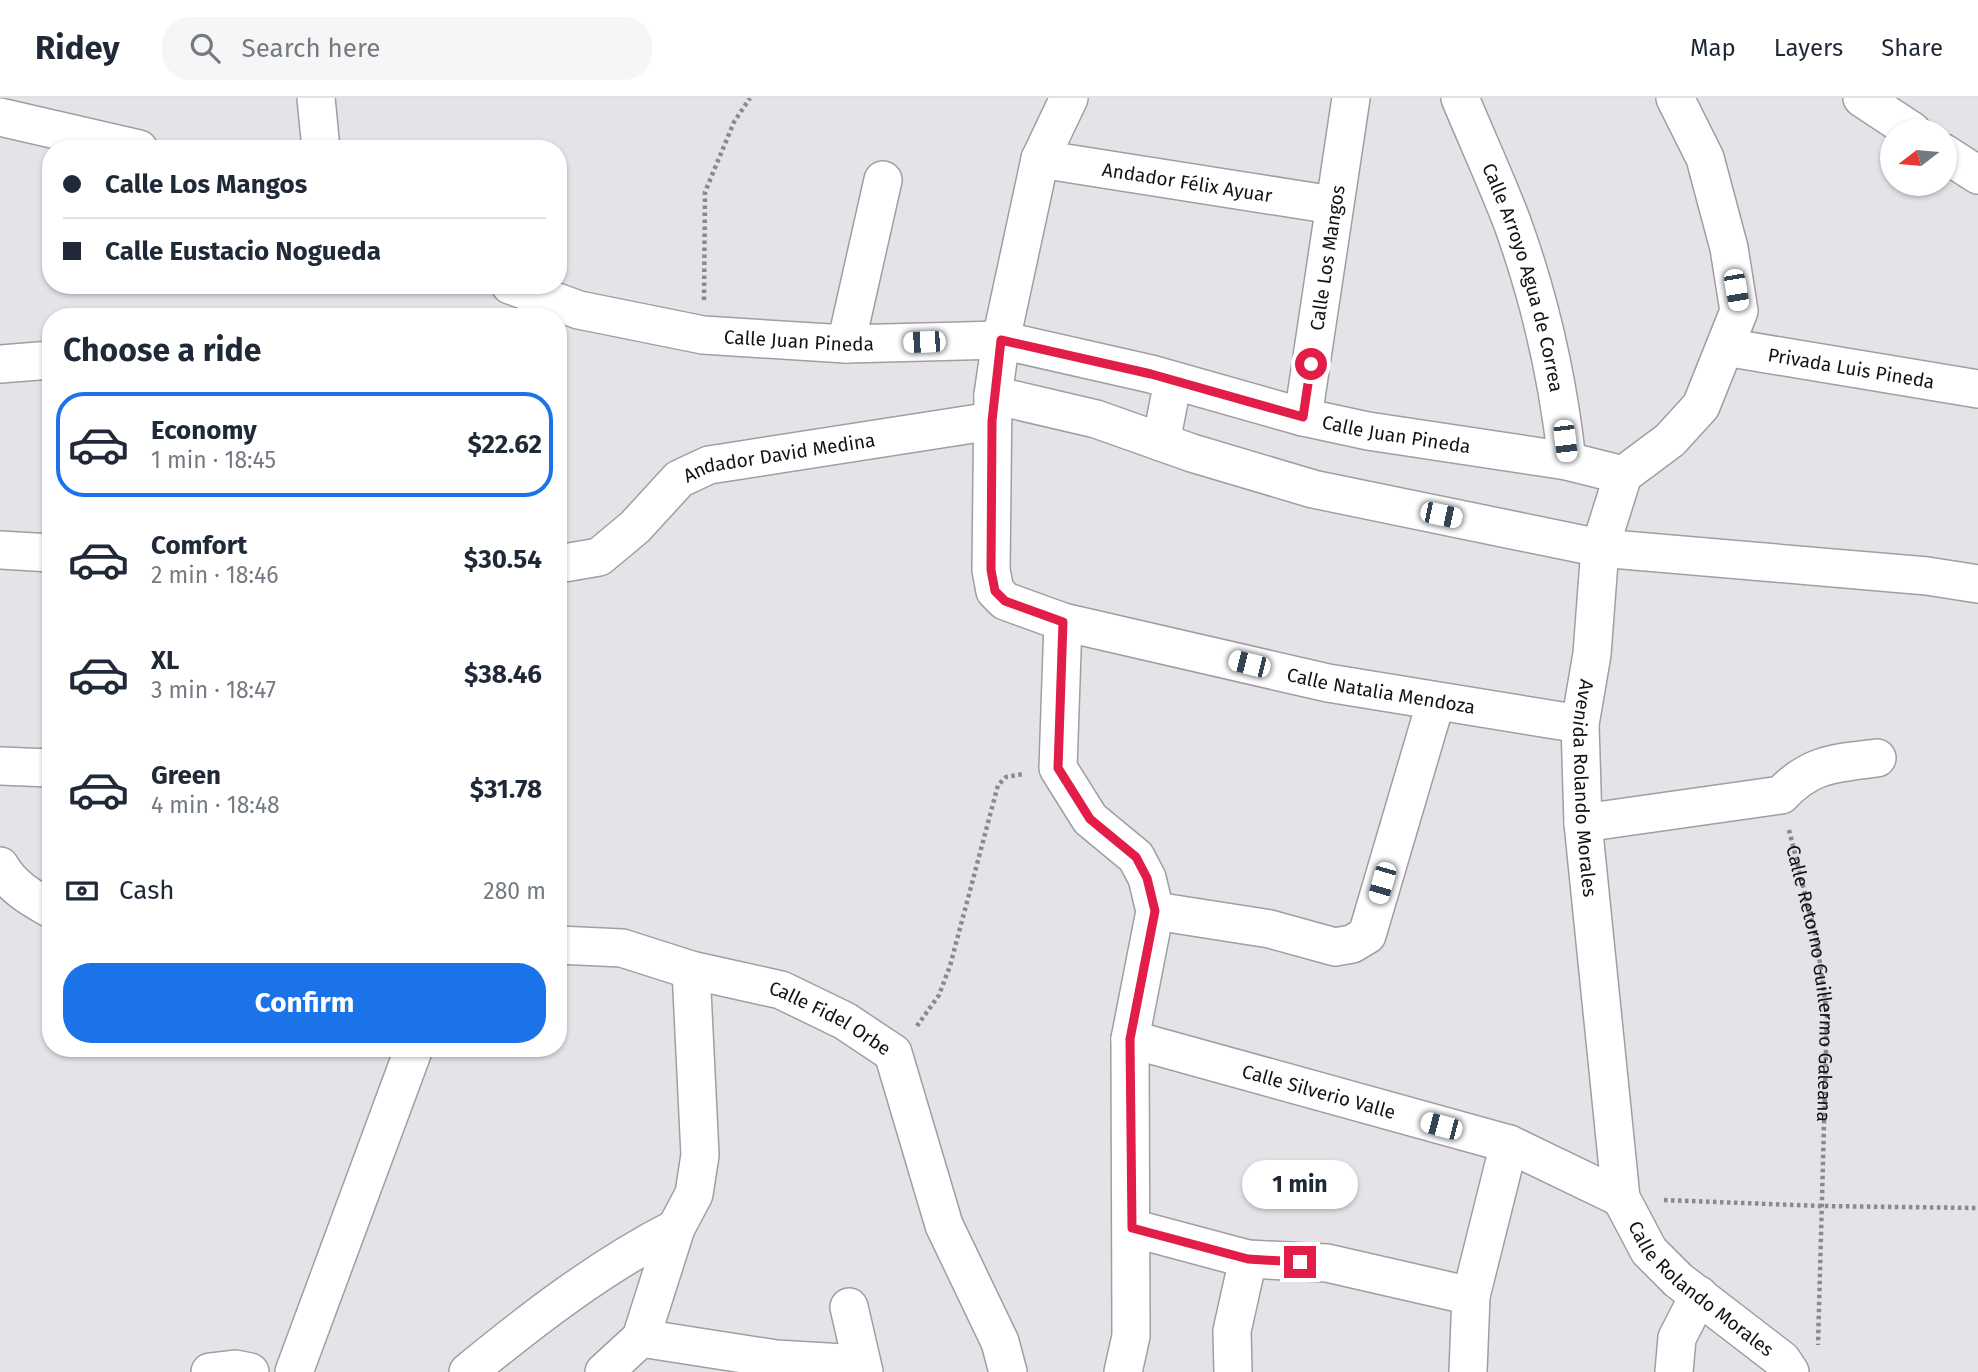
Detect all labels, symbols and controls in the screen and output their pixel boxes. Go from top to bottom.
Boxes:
search box [162,17,652,80]
text: Ridey [35,28,120,68]
icon: search [186,29,224,67]
text: Search here [242,33,380,64]
text: Map [1690,34,1736,62]
text: Layers [1774,34,1843,62]
text: Share [1881,34,1943,62]
north arrow [1880,119,1956,196]
map controls [1880,119,1957,196]
street label: Andador Félix Ayuar [1101,157,1275,207]
street label: Calle Arroyo Agua de Correa [1478,159,1568,394]
text: Calle Los Mangos [105,169,307,200]
street label: Calle Los Mangos [1305,183,1349,332]
text: Calle Eustacio Nogueda [105,236,381,267]
car [1723,267,1750,313]
street label: Calle Juan Pineda [723,325,874,356]
text: Choose a ride [63,331,261,369]
car [903,331,946,353]
street label: Privada Luis Pineda [1766,343,1936,393]
route start [1295,348,1327,380]
street label: Calle Juan Pineda [1320,410,1472,458]
icon: car [67,413,130,476]
text: Economy [151,415,257,446]
car [1553,419,1578,463]
street label: Andador David Medina [679,428,877,487]
text: $22.62 [467,429,542,460]
text: 1 min · 18:45 [151,446,276,474]
car [1419,500,1464,530]
icon: car [67,528,130,591]
text: Comfort [151,530,247,561]
text: $30.54 [464,544,542,575]
text: 2 min · 18:46 [151,561,278,589]
icon: car [67,643,130,706]
text: XL [151,645,179,676]
car [1227,649,1272,679]
text: $38.46 [464,659,542,690]
street label: Calle Natalia Mendoza [1285,662,1477,718]
text: 3 min · 18:47 [151,676,276,704]
street label: Avenida Rolando Morales [1568,678,1602,898]
icon: car [67,758,130,821]
text: Green [151,760,221,791]
text: $31.78 [470,774,542,805]
text: 4 min · 18:48 [151,791,280,819]
street label: Calle Retorno Guillermo Galeana [1782,843,1839,1122]
car [1367,860,1398,906]
icon: cash [63,872,101,910]
text: Cash [119,875,175,906]
text: 280 m [483,877,546,905]
button: Confirm [63,963,546,1043]
street label: Calle Fidel Orbe [767,976,895,1060]
street label: Calle Silverio Valle [1240,1059,1398,1124]
car [1418,1110,1465,1142]
callout: 1 min [1242,1160,1358,1210]
text: 1 min [1272,1170,1328,1198]
street label: Calle Rolando Morales [1624,1217,1779,1361]
route end [1284,1246,1316,1278]

